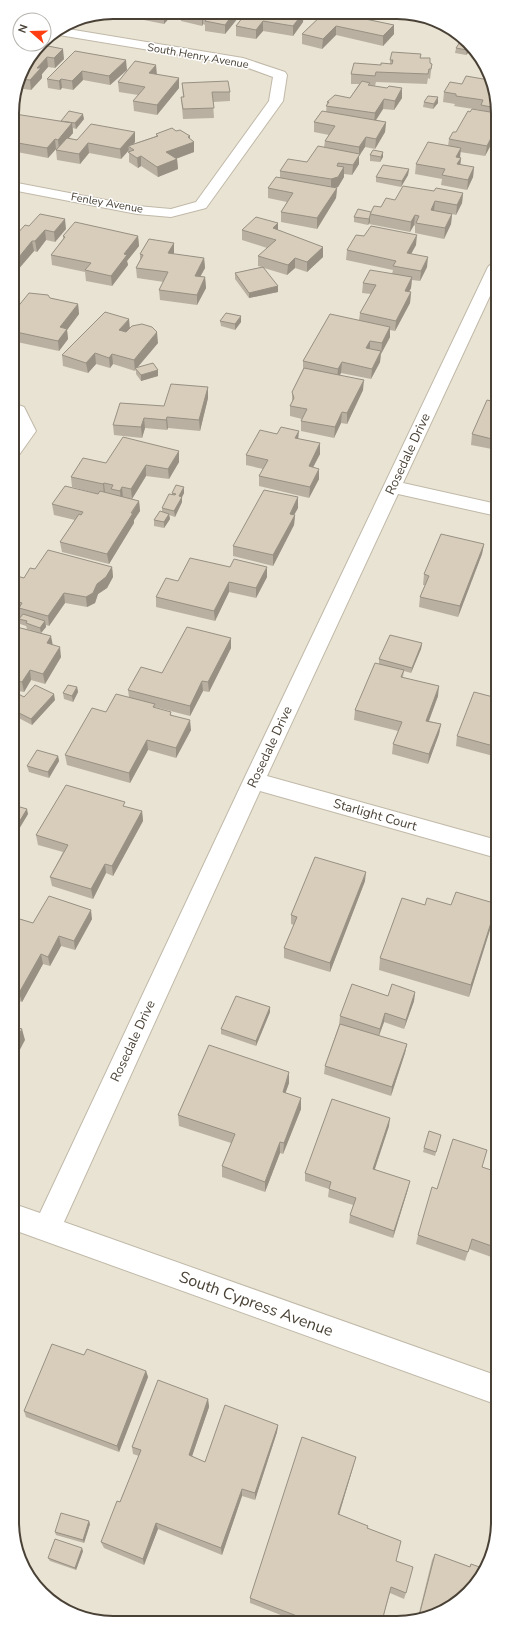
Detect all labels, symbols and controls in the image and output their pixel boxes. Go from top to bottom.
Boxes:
north arrow [12,12,52,52]
text: N [15,22,32,35]
street label: South Henry Avenue [146,40,250,72]
street label: Fenley Avenue [70,189,144,217]
street label: Rosedale Drive [381,410,435,498]
street label: Rosedale Drive [243,703,297,791]
street label: Starlight Court [331,794,419,836]
street label: Rosedale Drive [106,997,160,1085]
street label: South Cypress Avenue [176,1266,336,1342]

